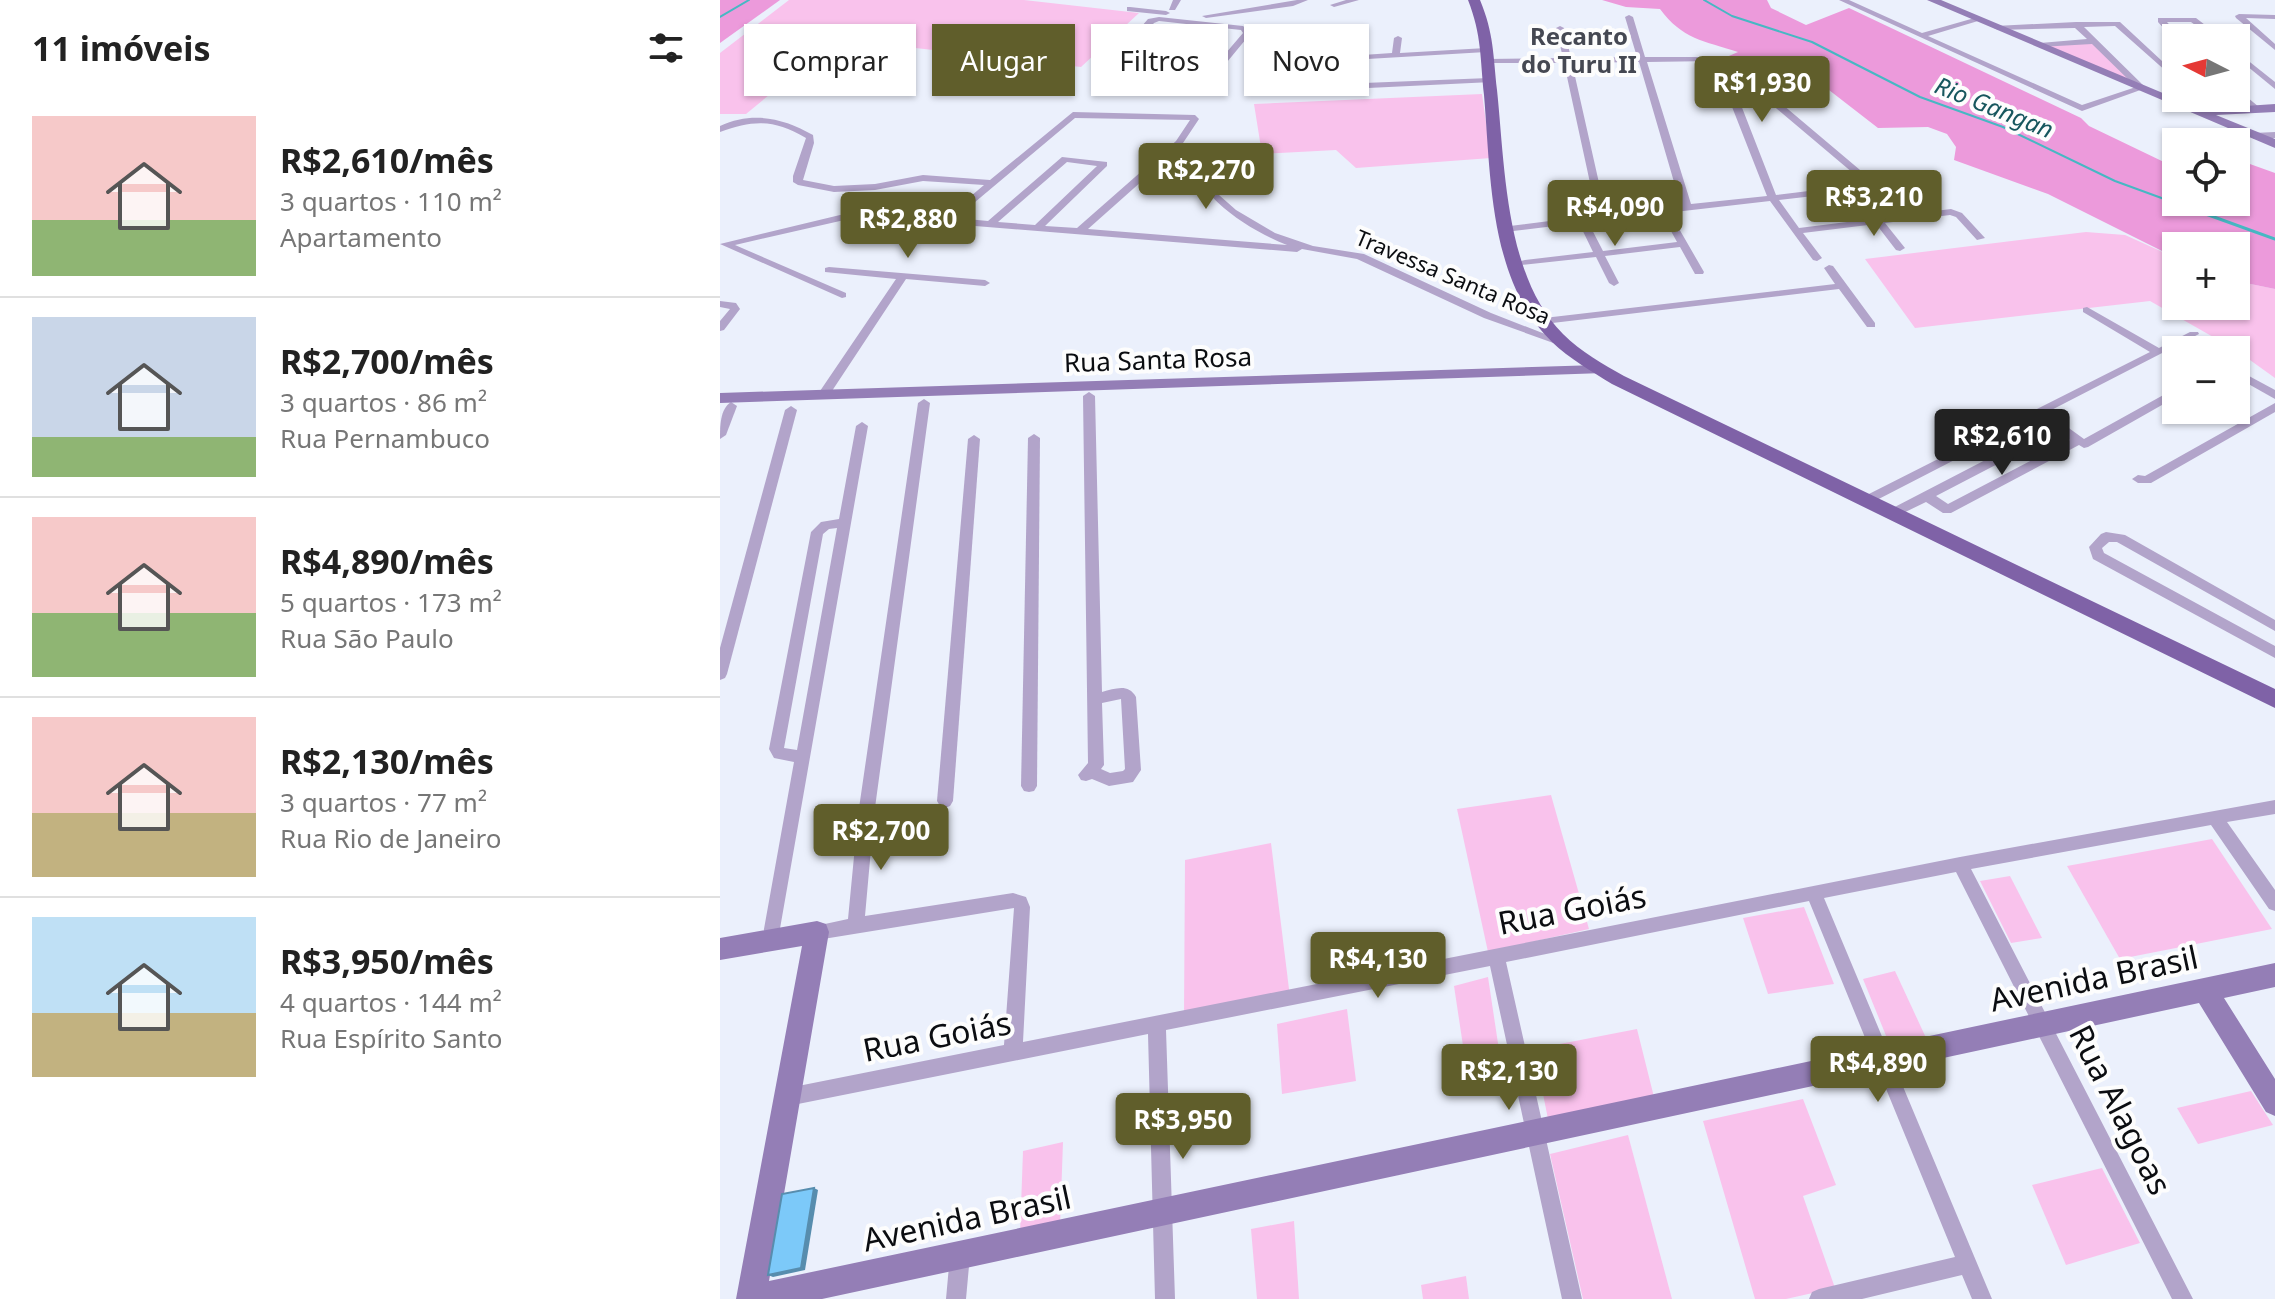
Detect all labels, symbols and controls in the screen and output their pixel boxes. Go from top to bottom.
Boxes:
district label: Recanto do Turu II [1521,19,1637,80]
chip: Comprar [744,24,916,96]
chip: Alugar [932,24,1075,96]
chip: Filtros [1091,24,1228,96]
chip: Novo [1244,24,1369,96]
north arrow [2162,24,2250,112]
map controls [2162,24,2250,424]
text: 11 imóveis [32,25,211,71]
icon: filters [644,26,688,70]
pin: R$1,930 [1688,56,1836,124]
text: R$1,930 [1713,64,1811,100]
water label: Rio Gangan [1930,68,2059,145]
button: locate [2162,128,2250,216]
text: R$2,610/mês [280,137,494,183]
pin: R$2,270 [1132,143,1280,211]
icon: home [96,148,192,244]
text: R$2,270 [1157,151,1255,187]
pin: R$3,210 [1800,170,1948,238]
text: R$3,210 [1825,178,1923,214]
pin: R$4,090 [1541,180,1689,248]
text: 3 quartos · 110 m² [280,183,502,219]
text: R$4,090 [1566,188,1664,224]
pin: R$2,880 [834,192,982,260]
text: R$2,880 [859,200,957,236]
text: Apartamento [280,219,442,255]
street label: Travessa Santa Rosa [1351,221,1555,331]
button: + [2162,232,2250,320]
button: − [2162,336,2250,424]
text: R$2,700/mês [280,338,494,384]
street label: Rua Santa Rosa [1063,338,1253,380]
icon: home [96,349,192,445]
text: 3 quartos · 86 m² [280,384,487,420]
pin: R$2,610 [1928,409,2076,477]
text: R$2,610 [1953,417,2051,453]
text: Rua Pernambuco [280,420,490,456]
text: R$4,890/mês [280,538,494,584]
icon: home [96,549,192,645]
text: 5 quartos · 173 m² [280,584,502,620]
text: Rua São Paulo [280,620,454,656]
text: R$2,130/mês [280,738,494,784]
icon: home [96,749,192,845]
text: 3 quartos · 77 m² [280,784,487,820]
pin: R$2,700 [807,804,955,872]
text: R$2,700 [832,812,930,848]
text: Rua Rio de Janeiro [280,820,501,856]
street label: Rua Goiás [1494,873,1650,944]
pin: R$4,130 [1304,932,1452,1000]
street label: Avenida Brasil [1986,934,2202,1021]
text: R$3,950/mês [280,938,494,984]
text: R$4,130 [1329,940,1427,976]
icon: home [96,949,192,1045]
text: 4 quartos · 144 m² [280,984,502,1020]
street label: Rua Goiás [859,1000,1015,1071]
street label: Rua Alagoas [2060,1017,2182,1201]
text: Rua Espírito Santo [280,1020,503,1056]
pin: R$4,890 [1804,1036,1952,1104]
pin: R$2,130 [1435,1044,1583,1112]
text: R$4,890 [1829,1044,1927,1080]
text: R$2,130 [1460,1052,1558,1088]
pin: R$3,950 [1109,1093,1257,1161]
text: R$3,950 [1134,1101,1232,1137]
street label: Avenida Brasil [859,1174,1075,1261]

